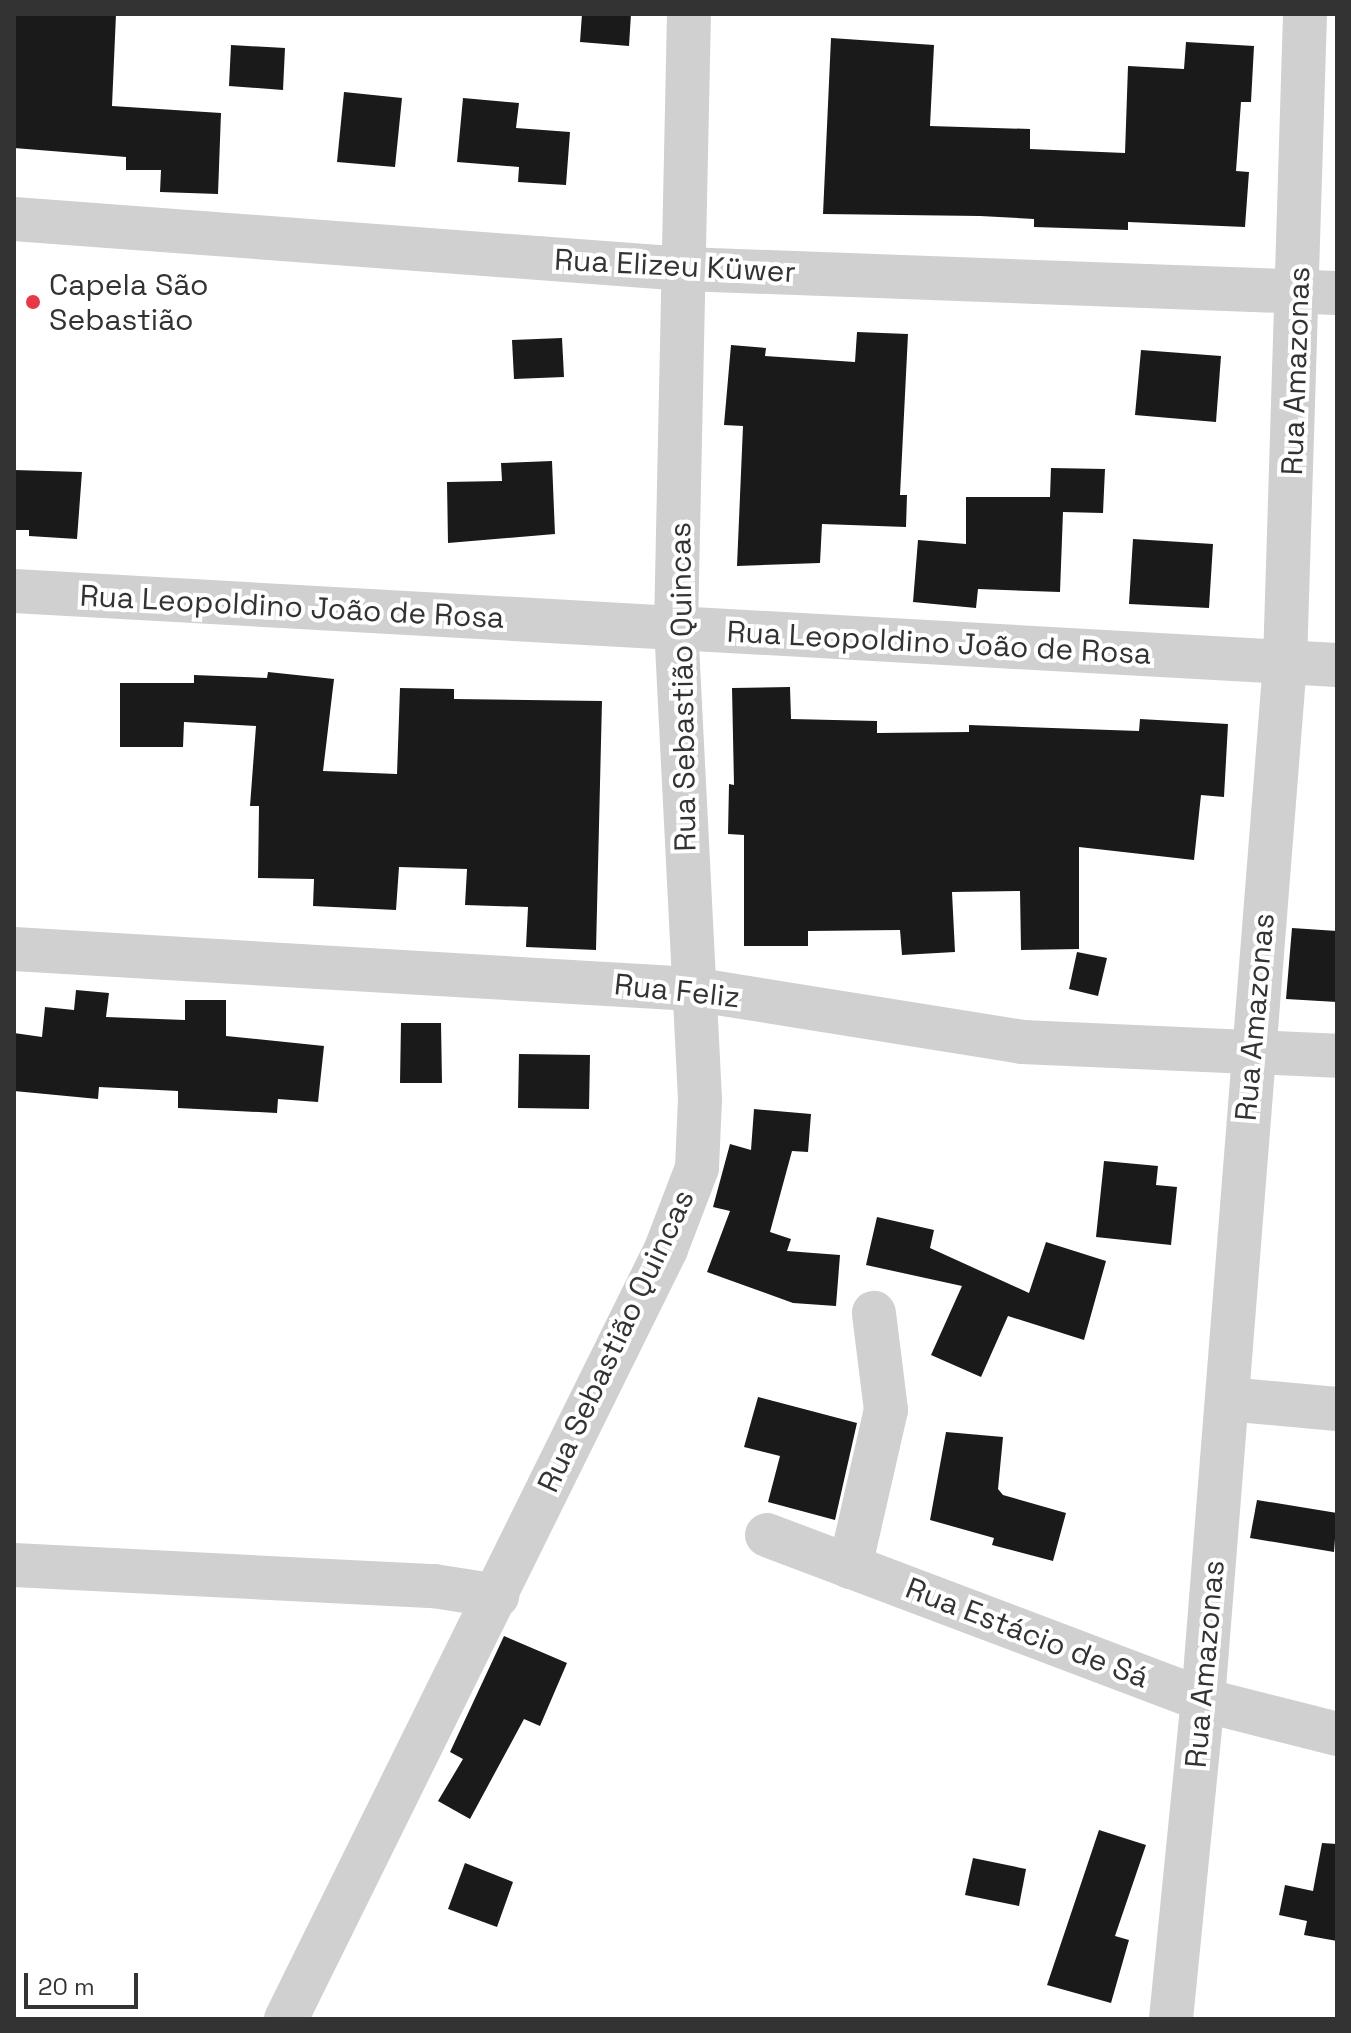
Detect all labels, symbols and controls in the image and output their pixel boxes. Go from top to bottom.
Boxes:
street label: Rua Elizeu Küwer [553,242,797,290]
street label: Rua Amazonas [1274,266,1318,476]
place label: Capela São Sebastião [49,267,209,338]
marker: Capela São Sebastião [24,293,42,311]
street label: Rua Sebastião Quincas [662,522,704,852]
street label: Rua Leopoldino João de Rosa [79,578,505,636]
street label: Rua Leopoldino João de Rosa [726,614,1152,672]
street label: Rua Amazonas [1228,911,1282,1123]
street label: Rua Feliz [612,966,742,1016]
street label: Rua Sebastião Quincas [530,1184,702,1498]
street label: Rua Amazonas [1178,1558,1232,1770]
street label: Rua Estácio de Sá [901,1570,1153,1696]
scale bar [28,1957,142,2007]
text: 20 m [38,1971,95,2002]

